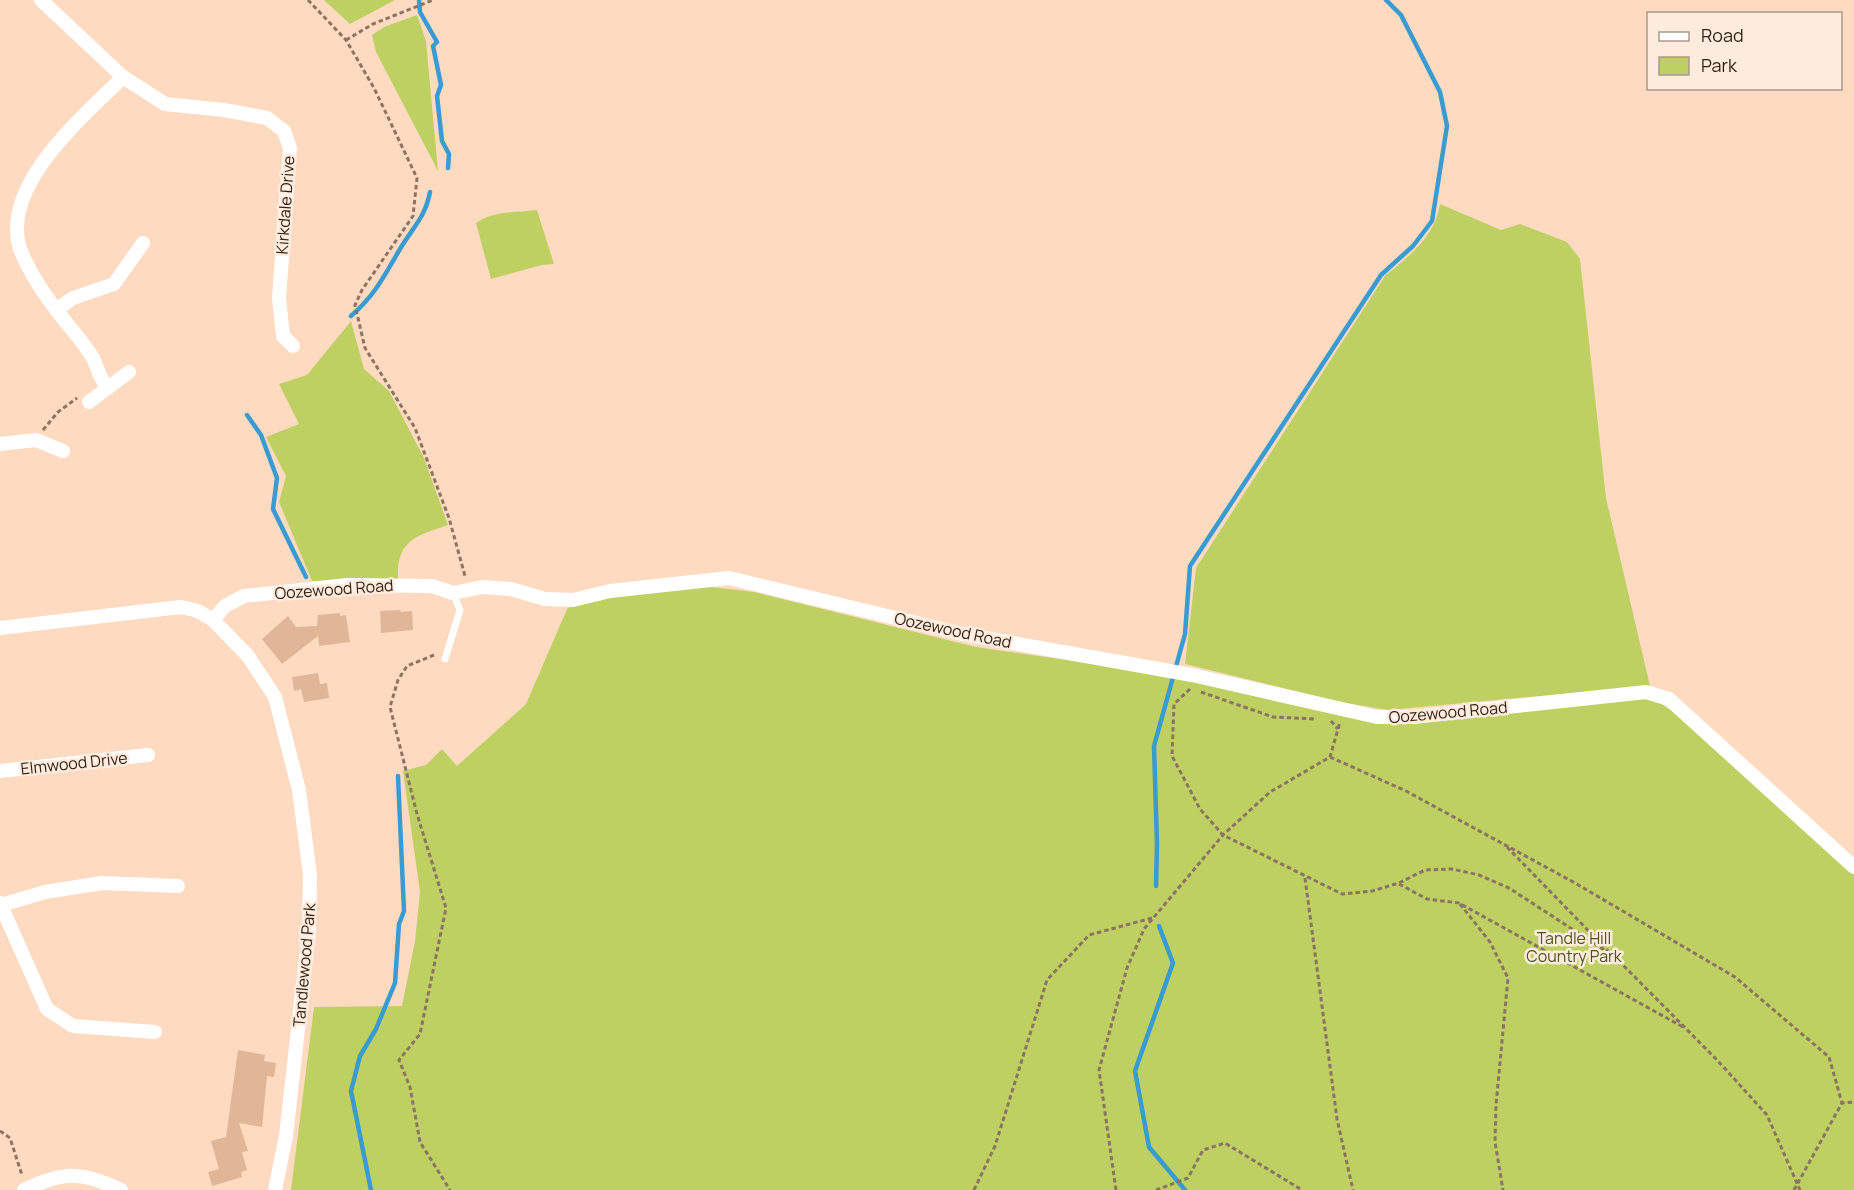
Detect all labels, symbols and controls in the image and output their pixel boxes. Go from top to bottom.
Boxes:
legend [1647,12,1842,90]
text: Road [1701,23,1744,47]
text: Park [1701,53,1738,77]
street label: Kirkdale Drive [271,155,299,255]
street label: Oozewood Road [274,574,394,604]
street label: Oozewood Road [892,607,1014,653]
street label: Oozewood Road [1388,696,1508,728]
street label: Elmwood Drive [19,746,129,780]
street label: Tandlewood Park [288,901,320,1028]
park label: Tandle Hill Country Park [1526,927,1623,967]

